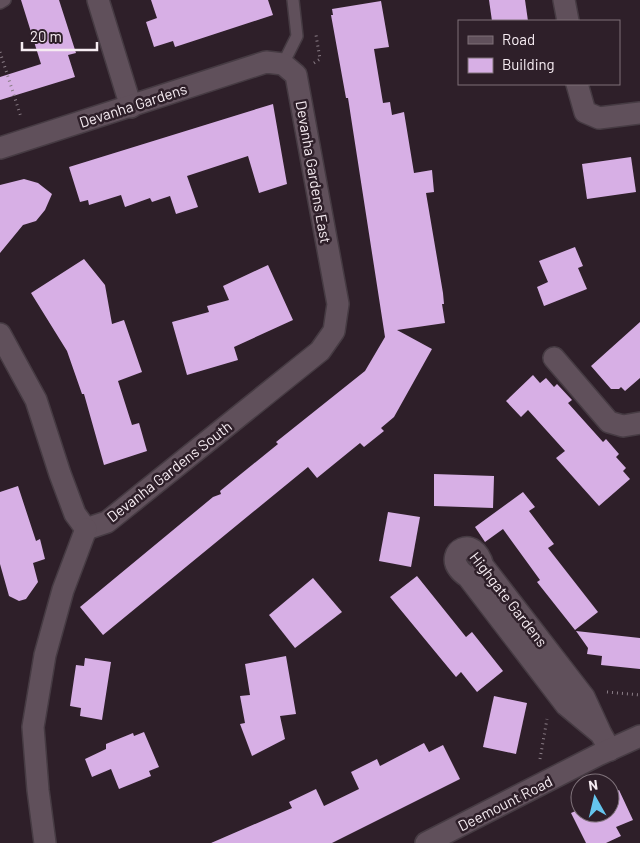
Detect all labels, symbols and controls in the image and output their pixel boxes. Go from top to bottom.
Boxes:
scale bar [22,20,98,52]
legend [458,20,620,85]
text: 20 m [30,27,62,45]
text: Road [502,30,535,48]
text: Building [502,55,555,73]
street label: Devanha Gardens [77,79,189,131]
street label: Devanha Gardens East [293,99,335,245]
street label: Devanha Gardens South [103,417,235,525]
street label: Highgate Gardens [466,548,552,650]
street label: Deemount Road [455,771,555,835]
north arrow [570,773,620,823]
text: N [587,776,599,794]

